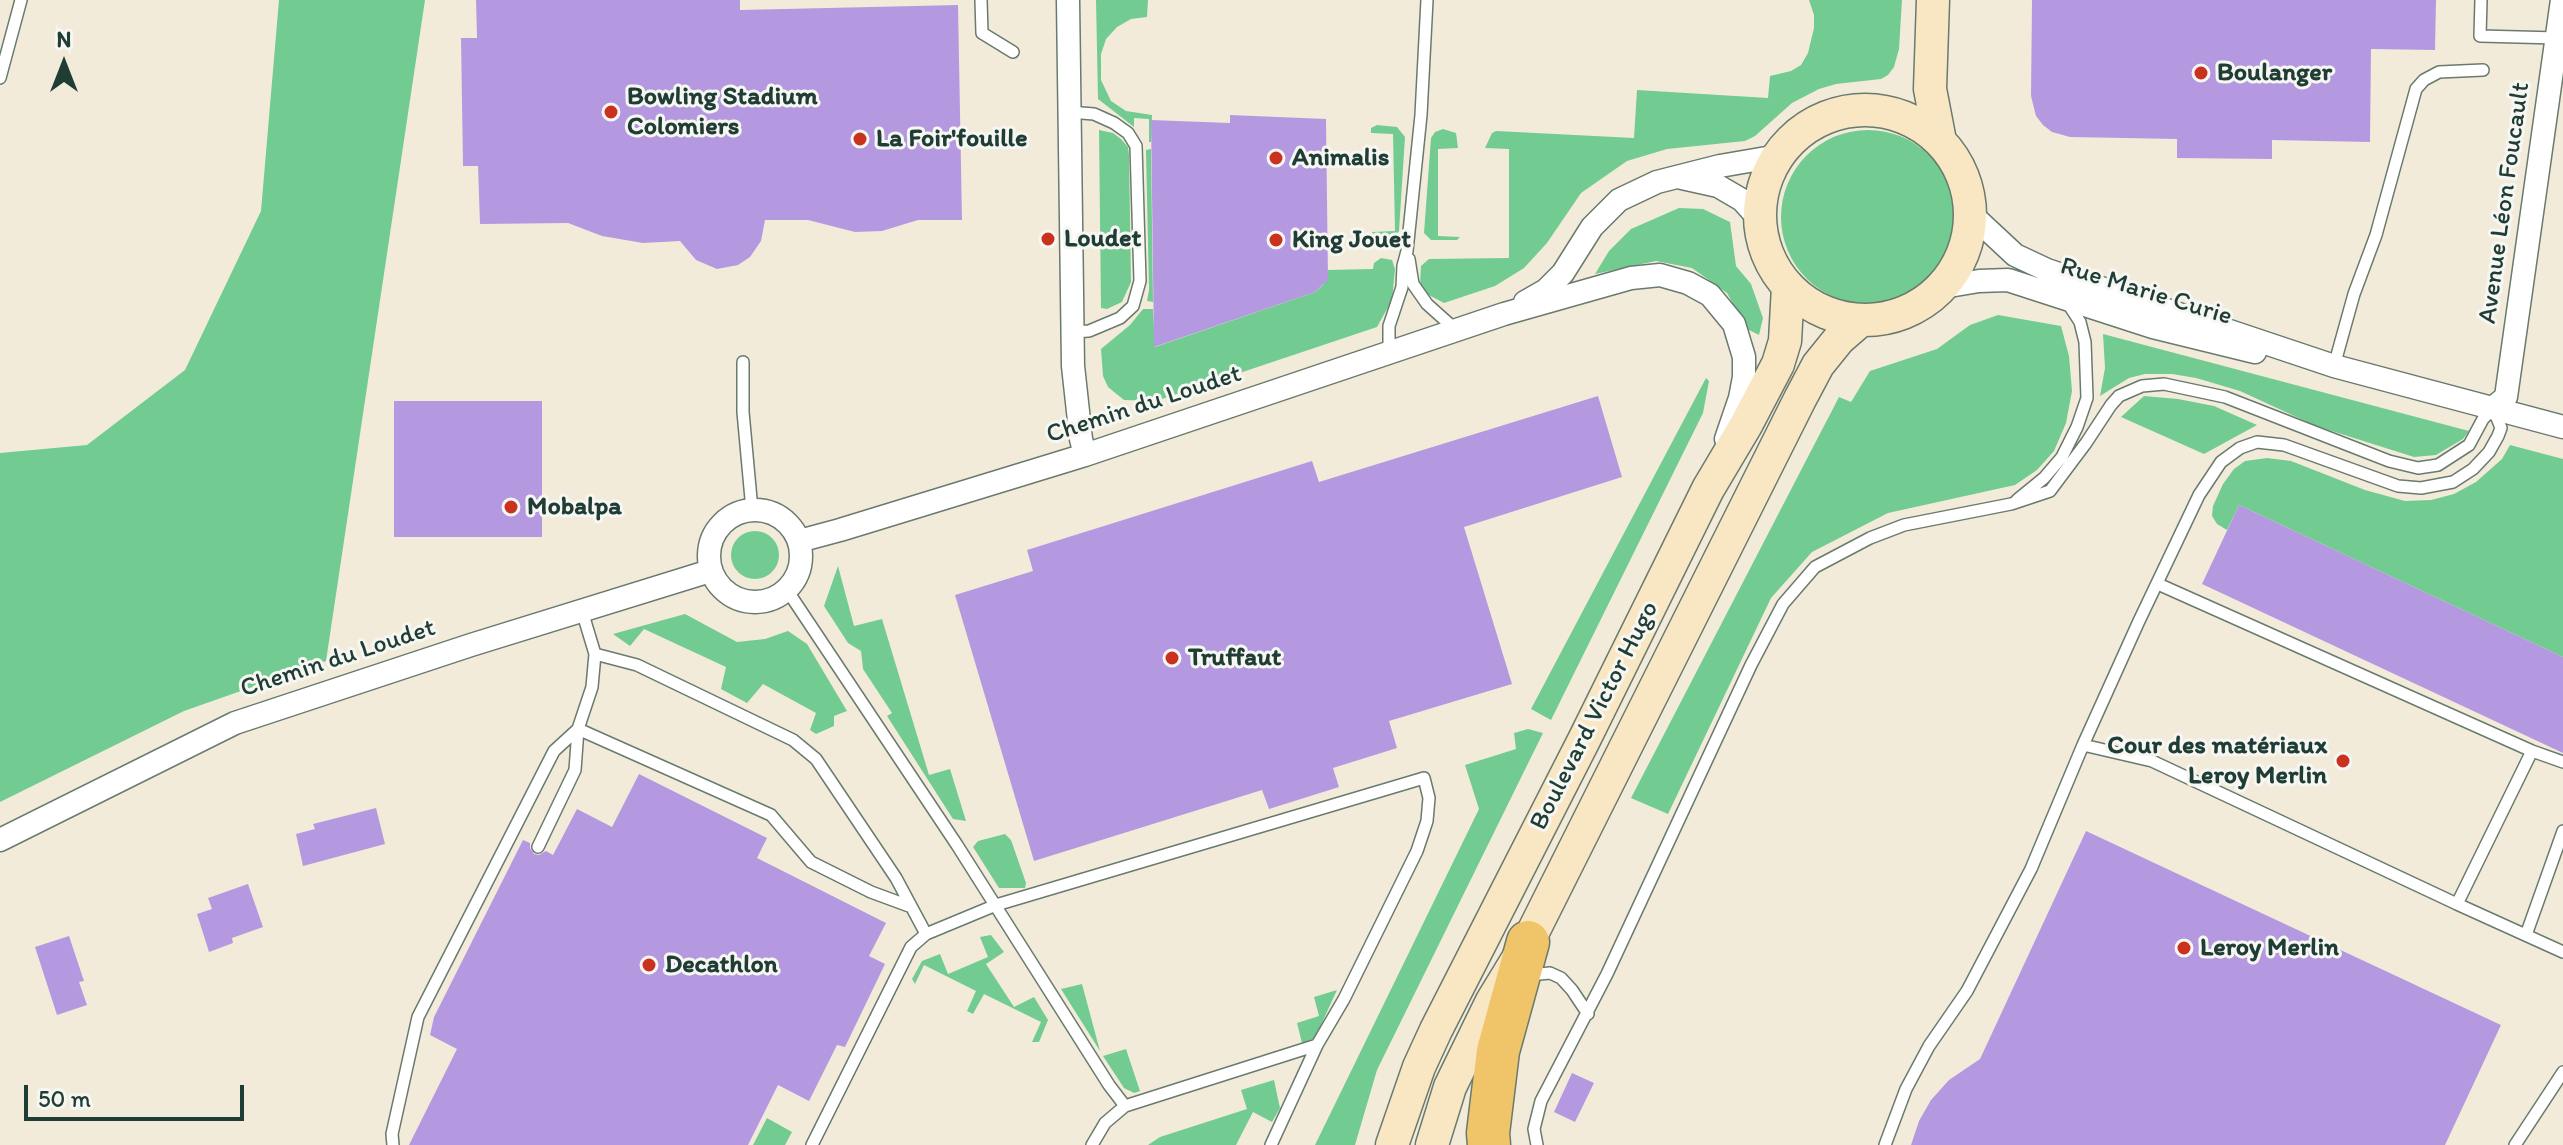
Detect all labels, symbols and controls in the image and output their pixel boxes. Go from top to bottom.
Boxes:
north arrow [24,24,104,104]
text: N [57,26,71,53]
place label: Boulanger [2217,57,2332,89]
marker: Boulanger [2192,64,2210,82]
street label: Avenue Léon Foucault [2473,80,2537,326]
place label: Bowling Stadium Colomiers [627,81,818,142]
marker: Bowling Stadium Colomiers [602,103,620,121]
place label: La Foir'fouille [876,123,1027,155]
marker: La Foir'fouille [851,130,869,148]
place label: Animalis [1292,142,1389,174]
marker: Animalis [1267,149,1285,167]
place label: Loudet [1064,223,1141,255]
place label: King Jouet [1292,224,1411,256]
marker: Loudet [1039,230,1057,248]
marker: King Jouet [1267,231,1285,249]
street label: Rue Marie Curie [2056,251,2236,333]
street label: Chemin du Loudet [1043,359,1245,451]
place label: Mobalpa [527,491,622,523]
marker: Mobalpa [502,498,520,516]
street label: Boulevard Victor Hugo [1524,596,1666,836]
street label: Chemin du Loudet [237,613,439,705]
place label: Truffaut [1188,642,1281,674]
marker: Truffaut [1163,649,1181,667]
place label: Cour des matériaux Leroy Merlin [2107,730,2327,792]
marker: Cour des matériaux Leroy Merlin [2334,752,2352,770]
place label: Leroy Merlin [2200,932,2339,964]
marker: Leroy Merlin [2175,939,2193,957]
place label: Decathlon [665,949,778,981]
marker: Decathlon [640,956,658,974]
scale bar [28,1069,248,1119]
text: 50 m [38,1084,91,1113]

